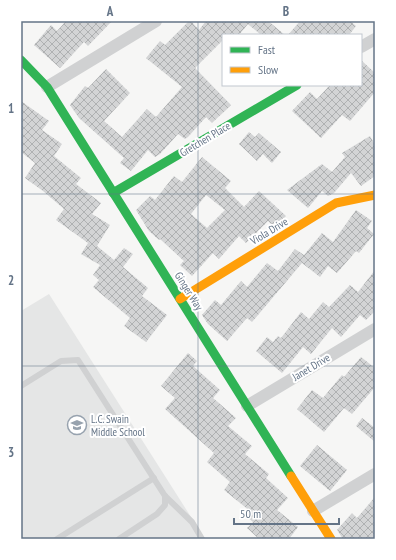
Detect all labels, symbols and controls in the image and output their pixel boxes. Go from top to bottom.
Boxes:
text: A [106,3,114,20]
text: B [283,3,289,20]
legend [222,34,362,86]
text: Fast [258,42,276,57]
text: Slow [258,62,279,77]
text: 1 [8,100,14,117]
street label: Gretchen Place [177,118,233,160]
street label: Viola Drive [247,214,291,248]
street label: Ginger Way [172,269,207,314]
text: 2 [8,272,14,289]
street label: Janet Drive [289,350,333,384]
place label: L.C. Swain Middle School [91,412,145,439]
school or university icon: L.C. Swain Middle School [66,414,88,436]
text: 3 [8,444,14,461]
scale bar [234,500,339,526]
text: 50 m [240,506,261,521]

